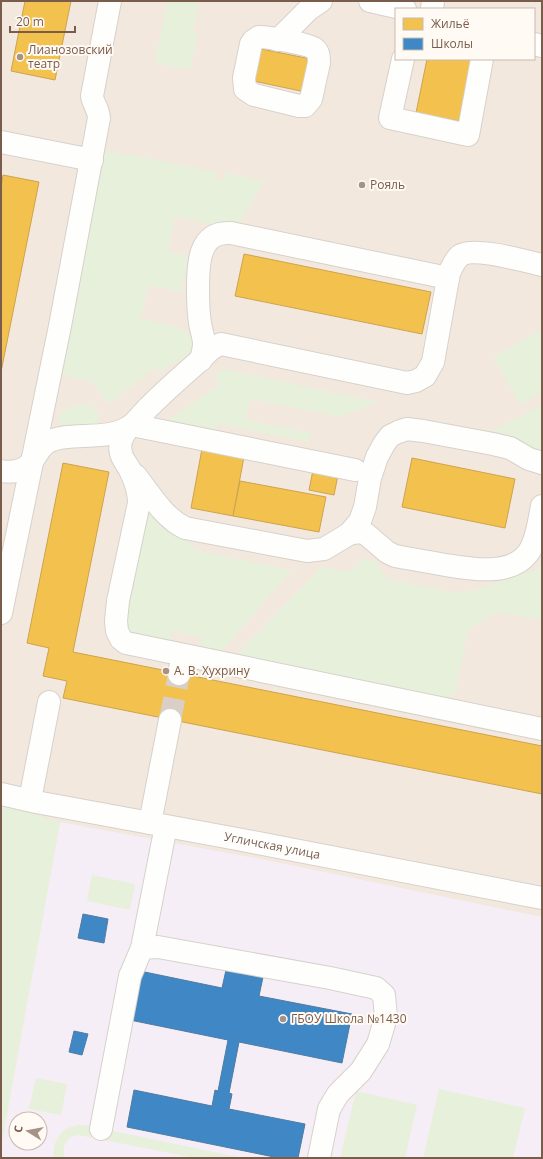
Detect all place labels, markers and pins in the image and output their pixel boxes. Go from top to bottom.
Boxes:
place label: Лианозовский театр [28,41,113,72]
marker: Лианозовский театр [15,52,25,62]
place label: Рояль [370,176,405,193]
marker: Рояль [357,180,367,190]
place label: А. В. Хухрину [174,662,251,679]
marker: А. В. Хухрину [161,666,171,676]
place label: ГБОУ Школа №1430 [291,1010,407,1027]
marker: ГБОУ Школа №1430 [278,1014,288,1024]

